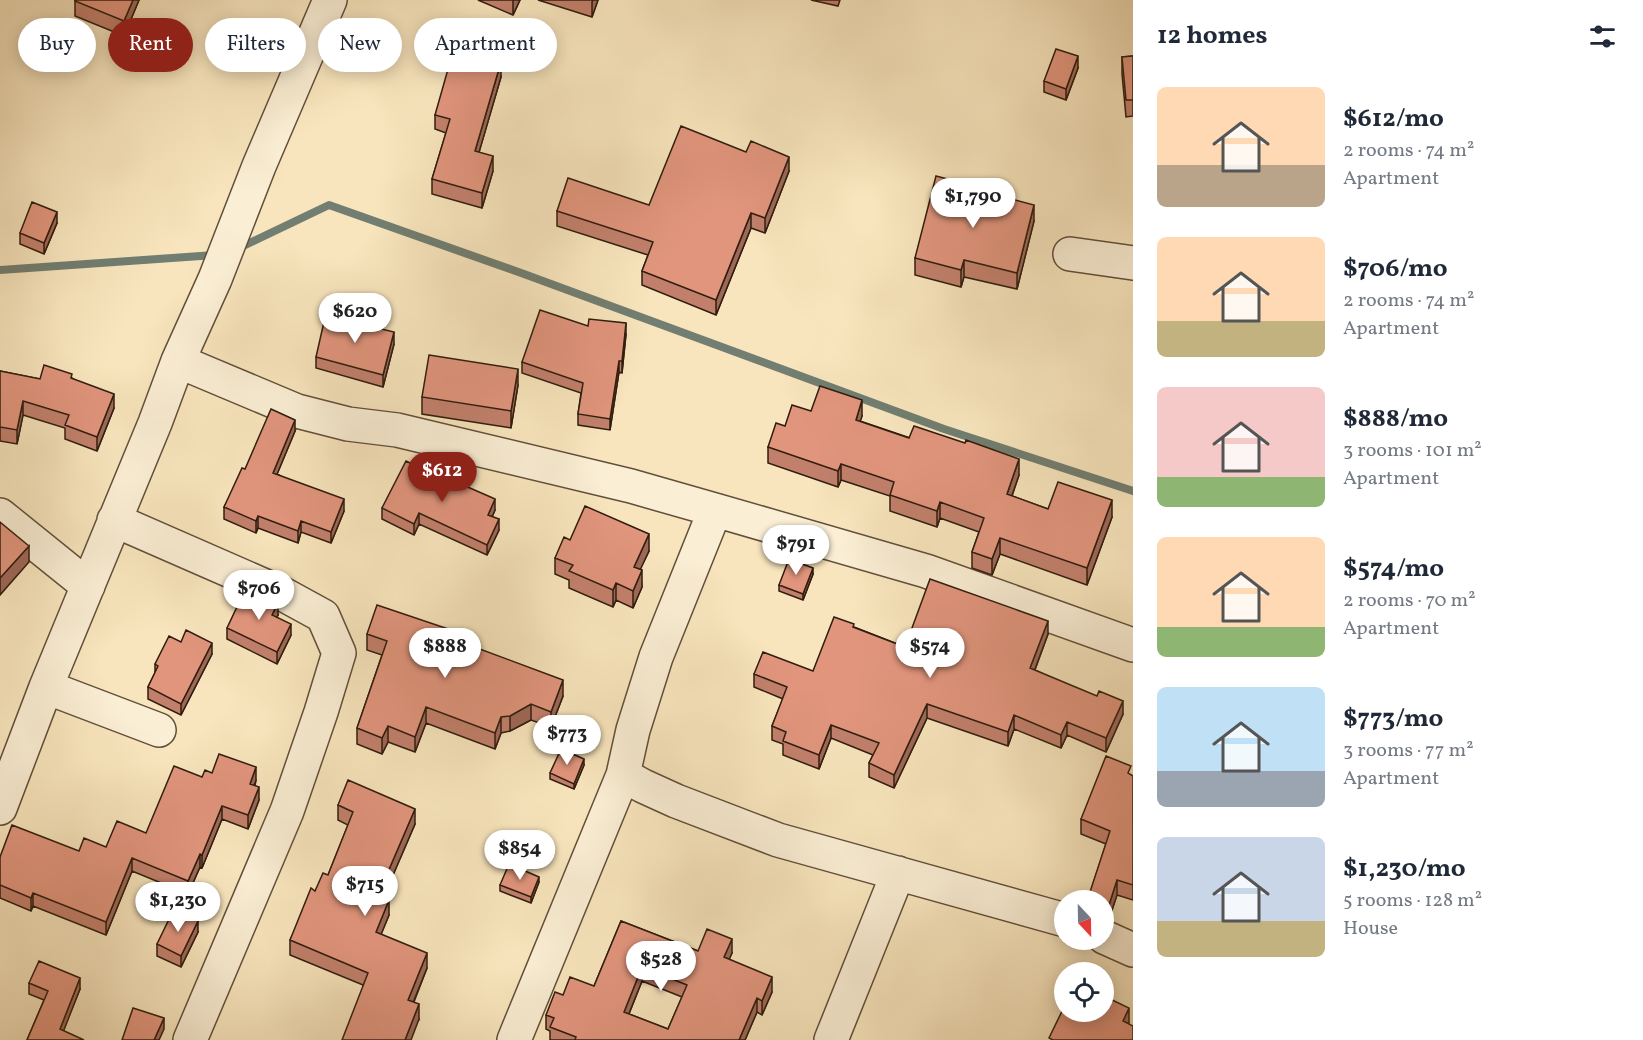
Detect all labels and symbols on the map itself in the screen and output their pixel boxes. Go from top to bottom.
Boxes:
pin: $1,790 [924,178,1022,229]
pin: $620 [319,293,391,344]
pin: $612 [406,452,478,503]
pin: $791 [760,525,832,576]
pin: $706 [223,570,295,621]
pin: $888 [409,628,481,679]
pin: $574 [894,628,966,679]
pin: $773 [531,715,603,766]
pin: $854 [484,830,556,881]
pin: $715 [329,866,401,917]
pin: $1,230 [129,882,227,933]
north arrow [1054,890,1114,950]
pin: $528 [625,941,697,992]

